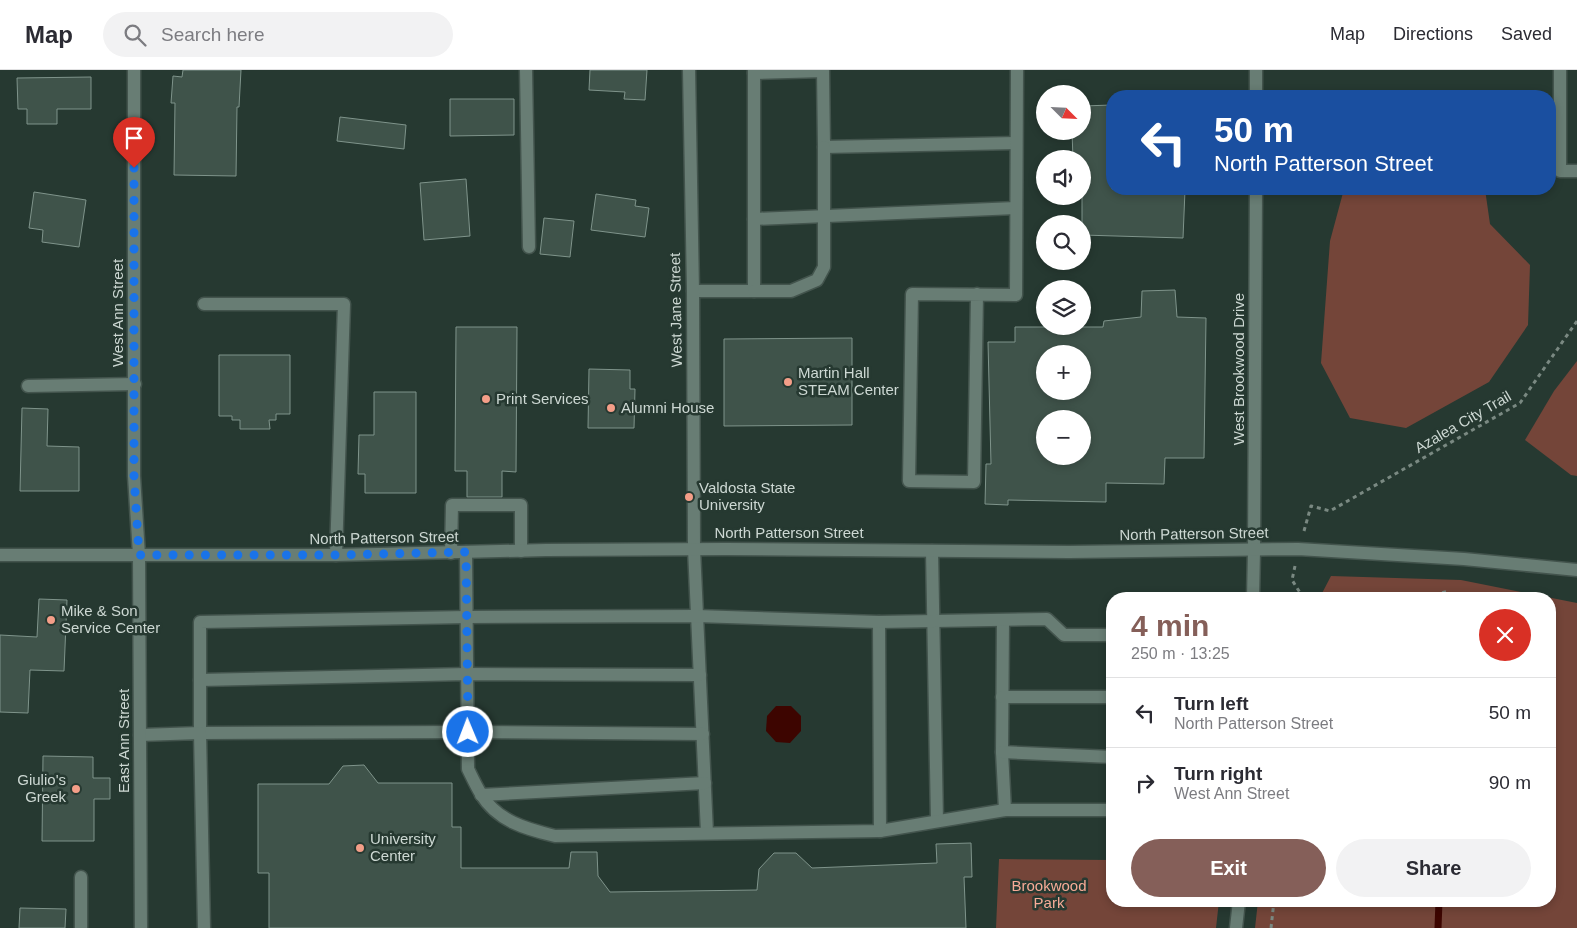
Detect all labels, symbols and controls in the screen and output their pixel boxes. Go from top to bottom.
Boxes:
search box [103,12,453,57]
text: Map [25,21,73,48]
icon: search [121,21,149,49]
text: Search here [161,24,265,45]
text: Map [1330,24,1365,44]
text: Directions [1393,24,1473,44]
text: Saved [1501,24,1552,44]
north arrow [1036,85,1091,140]
map controls [1036,85,1091,465]
icon: left [1131,110,1196,175]
text: 50 m [1214,110,1294,149]
pin [113,117,155,168]
icon: arrive [120,124,148,152]
button: sound [1036,150,1091,205]
text: North Patterson Street [1214,151,1433,176]
button: search [1036,215,1091,270]
street label: West Jane Street [666,252,685,368]
street label: West Ann Street [109,258,126,367]
button: layers [1036,280,1091,335]
street label: West Brookwood Drive [1230,293,1247,445]
button: + [1036,345,1091,400]
place label: Martin Hall STEAM Center [798,364,899,398]
marker: Martin Hall STEAM Center [782,376,794,388]
street label: Azalea City Trail [1412,387,1514,456]
place label: Print Services [496,390,589,407]
marker: Print Services [480,393,492,405]
place label: Alumni House [621,399,714,416]
marker: Alumni House [605,402,617,414]
button: − [1036,410,1091,465]
place label: Valdosta State University [699,479,795,513]
marker: Valdosta State University [683,491,695,503]
street label: North Patterson Street [714,524,864,541]
street label: North Patterson Street [1119,524,1270,543]
street label: North Patterson Street [309,528,460,547]
place label: Mike & Son Service Center [61,602,160,636]
text: 4 min [1131,609,1209,642]
button: close [1479,609,1531,661]
marker: Mike & Son Service Center [45,614,57,626]
text: 250 m · 13:25 [1131,645,1230,662]
street label: East Ann Street [115,688,132,793]
text: Turn left [1174,693,1249,714]
icon: left [1131,699,1159,727]
text: 50 m [1489,702,1531,723]
position arrow [441,705,493,757]
text: North Patterson Street [1174,715,1333,732]
text: Turn right [1174,763,1262,784]
icon: right [1131,769,1159,797]
place label: Giulio's Greek [17,771,66,805]
text: 90 m [1489,772,1531,793]
marker: Giulio's Greek [70,783,82,795]
text: West Ann Street [1174,785,1289,802]
place label: University Center [370,830,436,864]
button: Exit [1131,839,1326,897]
button: Share [1336,839,1531,897]
marker: University Center [354,842,366,854]
park label: Brookwood Park [1011,877,1087,911]

